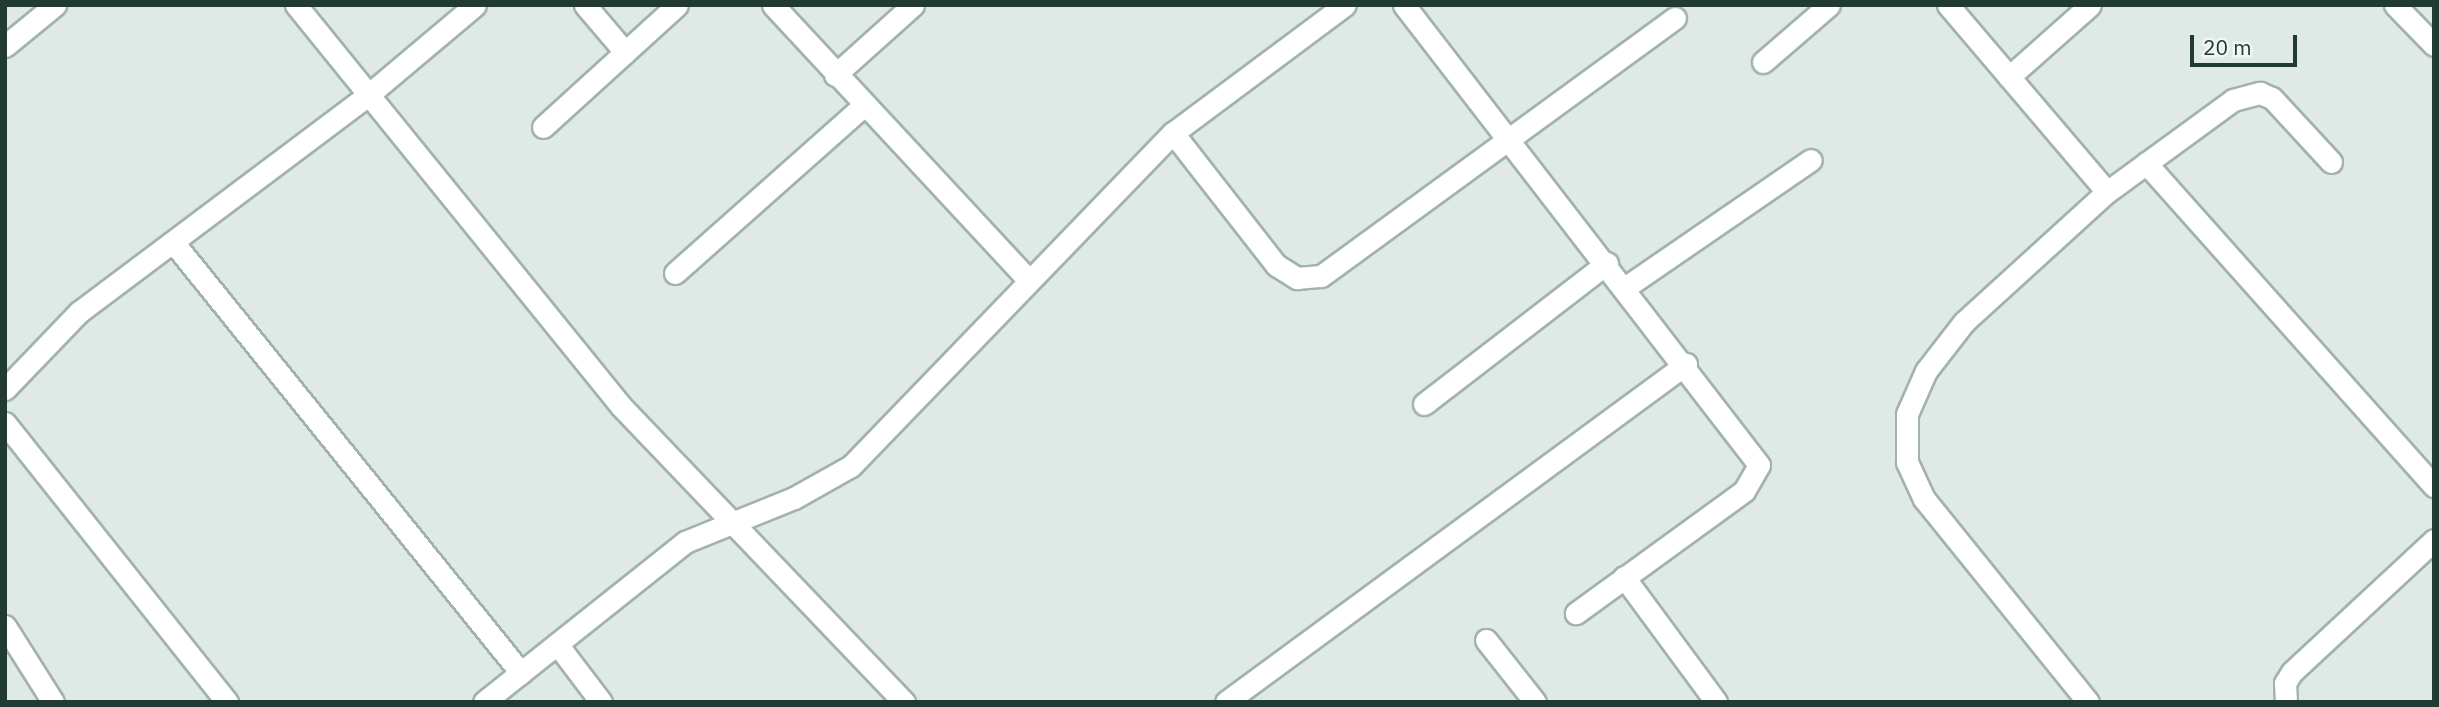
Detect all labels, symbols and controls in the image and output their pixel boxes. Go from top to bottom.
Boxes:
scale bar [2194,21,2301,65]
text: 20 m [2203,33,2252,61]

